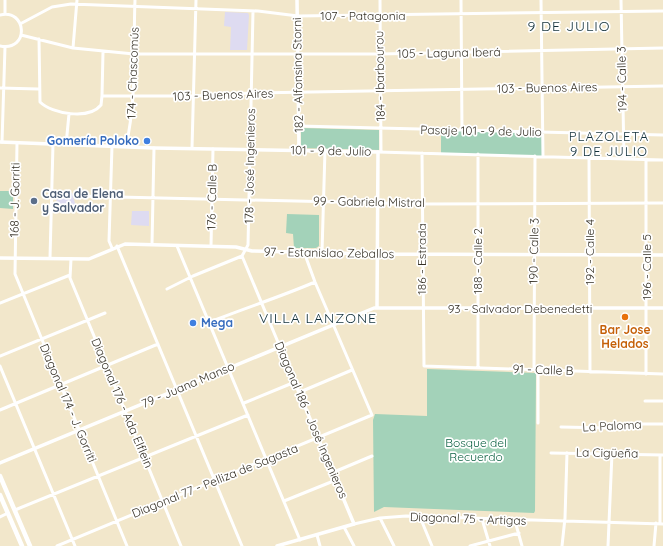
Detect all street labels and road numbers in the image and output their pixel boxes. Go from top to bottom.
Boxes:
street label: 107 - Patagonia [320,8,406,23]
street label: 182 - Alfonsina Storni [289,17,306,133]
street label: 174 - Chascomús [123,26,142,119]
street label: 184 - Ibarbourou [371,31,388,121]
street label: 105 - Laguna Iberá [397,44,501,61]
street label: 194 - Calle 3 [613,46,630,112]
street label: 103 - Buenos Aires [497,79,598,96]
street label: 103 - Buenos Aires [172,85,274,104]
street label: 178 - José Ingenieros [241,108,258,224]
street label: Pasaje 101 - 9 de Julio [420,122,542,139]
street label: 101 - 9 de Julio [290,142,372,159]
street label: 168 - J. Gorriti [6,162,23,238]
street label: 176 - Calle B [203,164,220,230]
street label: 99 - Gabriela Mistral [313,193,425,210]
street label: 190 - Calle 3 [525,218,542,284]
street label: 192 - Calle 4 [582,219,597,285]
street label: 186 - Estrada [414,223,429,295]
street label: 188 - Calle 2 [470,228,485,294]
street label: 196 - Calle 5 [639,234,654,300]
street label: 97 - Estanislao Zeballos [264,244,395,261]
street label: 93 - Salvador Debenedetti [448,301,592,316]
street label: Diagonal 176 - Ada Elflein [88,336,157,470]
street label: Diagonal 186 - José Ingenieros [272,339,352,501]
street label: Diagonal 174 - J. Gorriti [37,341,100,464]
street label: 79 - Juana Manso [139,358,237,411]
street label: 91 - Calle B [512,361,574,378]
street label: La Paloma [582,416,642,435]
street label: Diagonal 77 - Pelliza de Sagasta [129,440,300,521]
street label: La Cigüeña [576,444,638,461]
street label: Diagonal 75 - Artigas [410,509,527,528]

